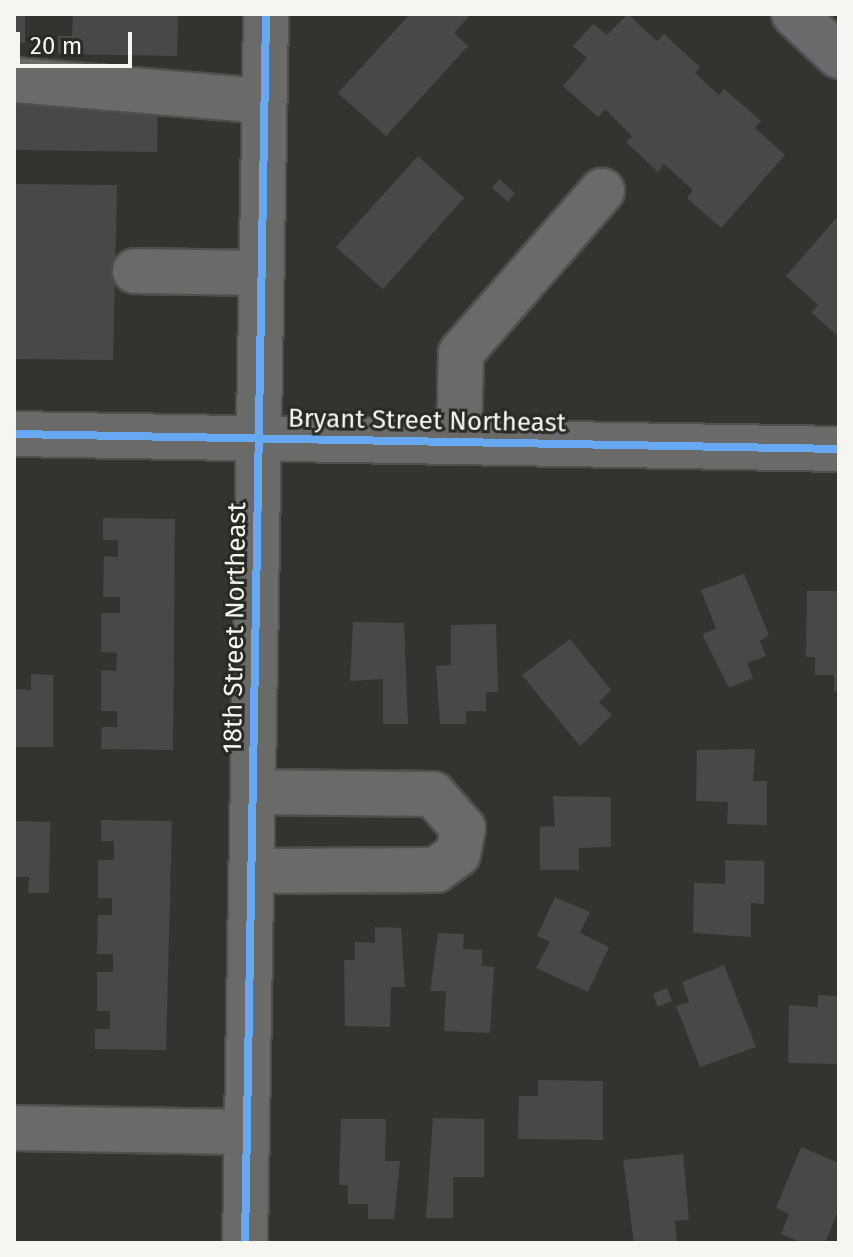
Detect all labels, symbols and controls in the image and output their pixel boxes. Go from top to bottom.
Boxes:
scale bar [20,16,136,66]
text: 20 m [30,32,82,60]
street label: Bryant Street Northeast [288,403,566,439]
street label: 18th Street Northeast [217,502,253,754]

